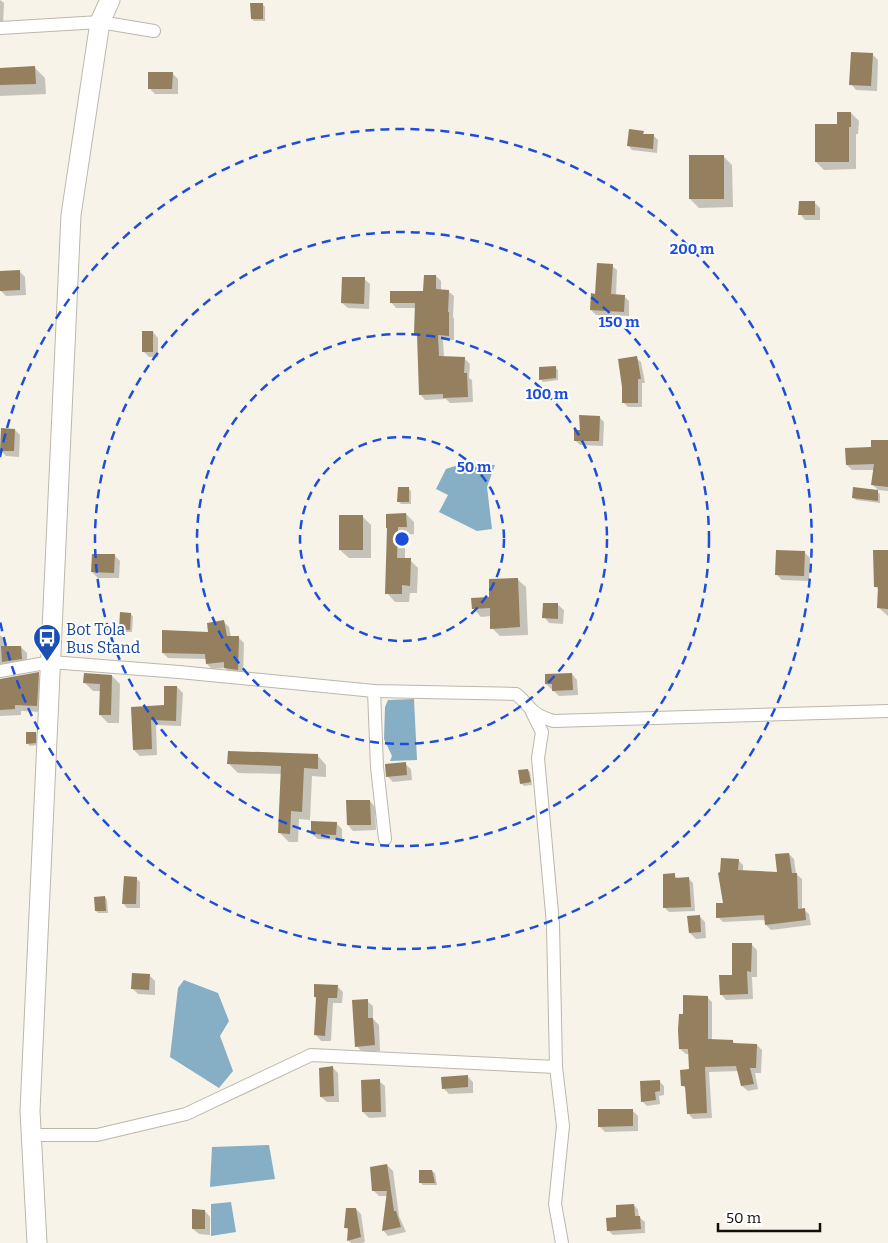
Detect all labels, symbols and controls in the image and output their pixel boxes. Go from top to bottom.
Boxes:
text: 200 m [670,240,715,258]
text: 150 m [598,313,640,331]
text: 100 m [526,385,569,403]
text: 50 m [457,458,492,476]
centre of rings [393,530,411,548]
place label: Bot Tola Bus Stand [66,620,141,657]
bus stop icon: Bot Tola Bus Stand [32,623,62,662]
scale bar [718,1200,820,1232]
text: 50 m [726,1209,762,1227]

